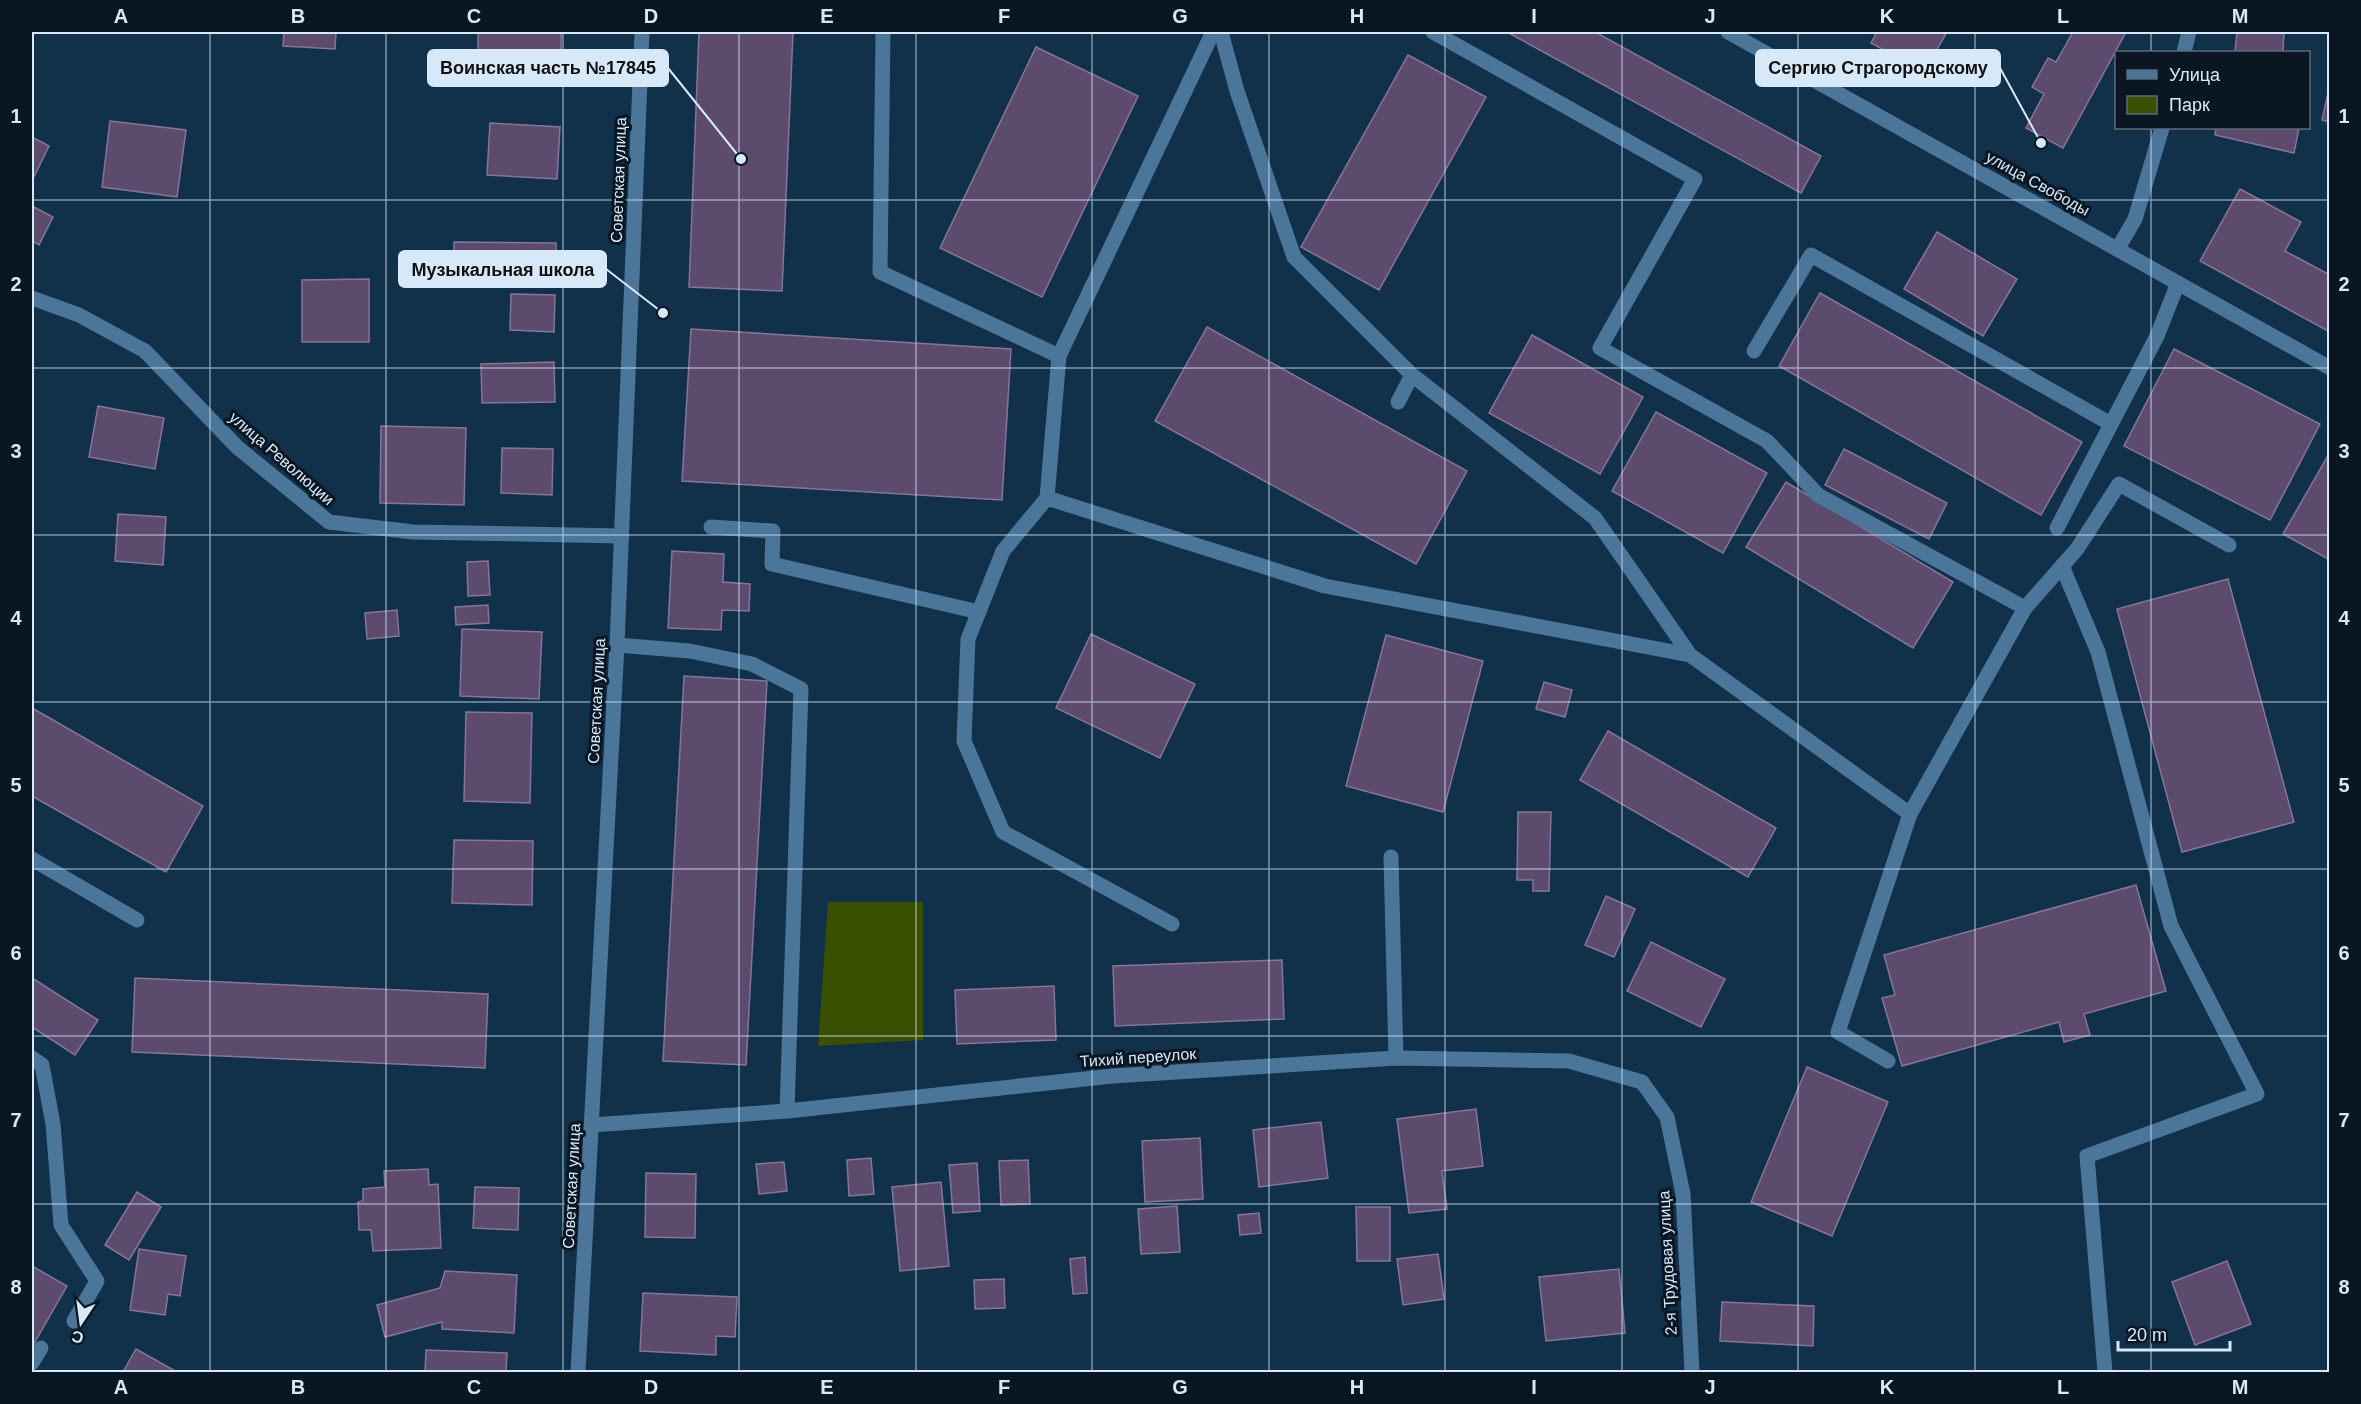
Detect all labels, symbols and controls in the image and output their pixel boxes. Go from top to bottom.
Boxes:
text: A [114,5,128,27]
text: B [291,5,305,27]
text: C [467,5,481,27]
text: D [644,5,658,27]
text: E [820,5,834,27]
text: F [998,5,1010,27]
text: G [1172,5,1188,27]
text: H [1350,5,1364,27]
text: I [1531,5,1537,27]
text: J [1704,5,1716,27]
text: K [1880,5,1895,27]
text: L [2057,5,2069,27]
text: M [2232,5,2248,27]
callout: Воинская часть №17845 [428,50,668,86]
callout: Сергию Страгородскому [1756,50,2000,86]
legend [2115,51,2310,129]
text: Воинская часть №17845 [440,58,656,78]
text: Сергию Страгородскому [1768,58,1988,78]
text: Улица [2169,65,2221,85]
text: Парк [2169,95,2210,115]
text: 1 [10,105,22,127]
text: 1 [2338,105,2350,127]
street label: Советская улица [608,117,629,243]
street label: улица Свободы [1983,148,2092,219]
callout: Музыкальная школа [399,251,606,287]
text: Музыкальная школа [412,260,595,280]
text: 2 [10,273,22,295]
text: 2 [2338,273,2350,295]
street label: улица Революции [226,408,337,508]
text: 3 [10,440,22,462]
text: 3 [2338,440,2350,462]
text: 4 [10,607,22,629]
text: 4 [2338,607,2350,629]
street label: Советская улица [585,638,608,764]
text: 5 [10,774,22,796]
text: 5 [2338,774,2350,796]
text: 6 [10,942,22,964]
text: 6 [2338,942,2350,964]
street label: Тихий переулок [1079,1045,1198,1070]
text: 7 [10,1109,22,1131]
text: 7 [2338,1109,2350,1131]
street label: Советская улица [560,1123,583,1249]
street label: 2-я Трудовая улица [1655,1190,1680,1336]
text: 8 [10,1276,22,1298]
text: 8 [2338,1276,2350,1298]
north arrow [51,1293,111,1353]
scale bar [2118,1314,2230,1352]
text: 20 m [2127,1325,2167,1345]
text: С [70,1327,85,1347]
text: A [114,1376,128,1398]
text: B [291,1376,305,1398]
text: C [467,1376,481,1398]
text: D [644,1376,658,1398]
text: E [820,1376,834,1398]
text: F [998,1376,1010,1398]
text: G [1172,1376,1188,1398]
text: H [1350,1376,1364,1398]
text: I [1531,1376,1537,1398]
text: J [1704,1376,1716,1398]
text: K [1880,1376,1895,1398]
text: L [2057,1376,2069,1398]
text: M [2232,1376,2248,1398]

